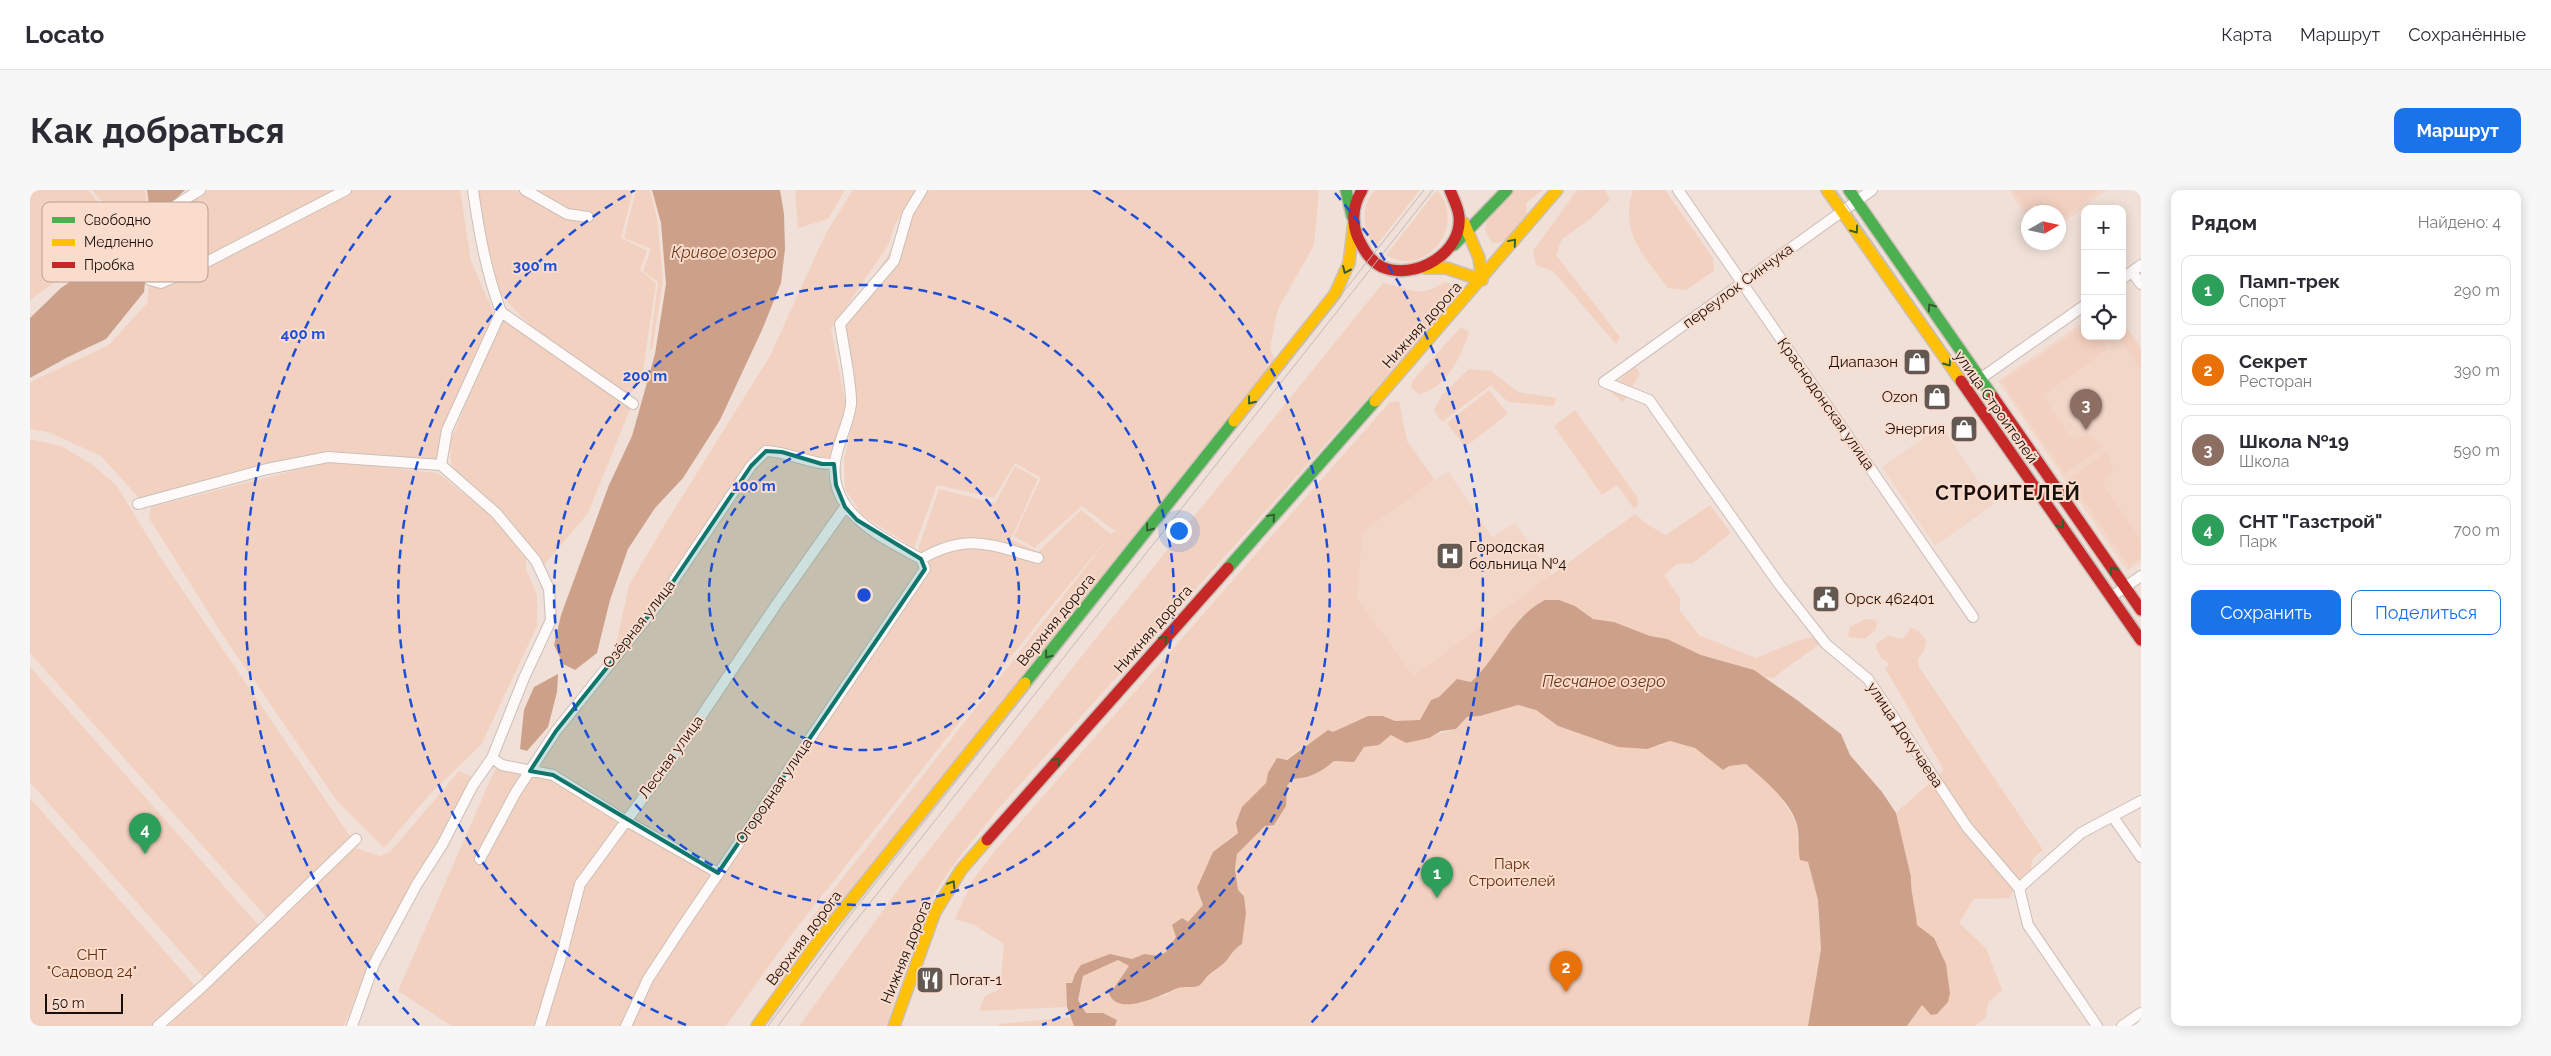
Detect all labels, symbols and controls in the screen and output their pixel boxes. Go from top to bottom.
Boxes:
text: Locato [25,20,104,49]
text: Карта [2221,24,2272,45]
text: Маршрут [2300,24,2380,45]
text: Сохранённые [2408,24,2526,45]
button: Маршрут [2394,108,2521,153]
text: Как добраться [30,110,285,151]
legend [42,202,208,282]
north arrow [2021,205,2066,250]
map controls [2081,205,2126,340]
button: + [2081,205,2126,250]
text: Рядом [2191,210,2257,235]
text: Свободно [84,212,151,228]
text: Найдено: 4 [2418,213,2501,232]
one-way arrow [1849,224,1858,234]
text: Медленно [84,234,153,250]
one-way arrow [1507,239,1516,248]
street label: переулок Синчука [1679,240,1797,332]
water label: Кривое озеро [671,243,777,262]
button: − [2081,250,2126,295]
text: Пробка [84,257,134,273]
text: 300 m [513,257,557,275]
one-way arrow [1341,265,1352,274]
text: Памп-трек [2239,270,2340,292]
street label: Нижняя дорога [1379,278,1465,372]
text: 1 [2204,281,2212,300]
text: 290 m [2454,281,2500,300]
text: Спорт [2239,292,2286,311]
button: locate [2081,295,2126,340]
one-way arrow [1928,303,1937,313]
text: 400 m [281,325,325,343]
street label: Краснодонская улица [1774,335,1878,473]
shop icon: Диапазон [1902,347,1932,377]
street label: улица Строителей [1950,347,2042,467]
text: Секрет [2239,350,2307,372]
place label: Диапазон [1828,353,1898,371]
one-way arrow [1942,357,1951,367]
text: 2 [2203,361,2213,380]
text: 390 m [2454,361,2500,380]
text: 200 m [623,367,667,385]
text: Ресторан [2239,372,2312,391]
shop icon: Ozon [1922,382,1952,412]
place label: Ozon [1882,388,1918,406]
pin: 3 [2070,389,2102,430]
one-way arrow [1248,395,1256,404]
shop icon: Энергия [1949,414,1979,444]
place label: Энергия [1885,420,1945,438]
text: Школа №19 [2239,430,2349,452]
text: 3 [2204,441,2212,460]
text: 590 m [2453,441,2500,460]
text: Школа [2239,452,2289,471]
text: 100 m [732,477,776,495]
district label: СТРОИТЕЛЕЙ [1935,481,2081,505]
text: СНТ "Газстрой" [2239,510,2383,532]
one-way arrow [1266,513,1275,522]
your location [1166,518,1192,544]
one-way arrow [2055,519,2064,529]
text: 4 [2203,521,2213,540]
text: 700 m [2453,521,2500,540]
one-way arrow [1147,522,1155,531]
text: Парк [2239,532,2277,551]
place label: Городская больница №4 [1469,538,1567,573]
hospital icon: Городская больница №4 [1435,541,1465,571]
one-way arrow [2110,567,2119,576]
street label: Верхняя дорога [1013,570,1099,670]
street label: Озёрная улица [599,576,679,672]
street label: Нижняя дорога [1110,582,1196,676]
public building icon: Орск 462401 [1811,584,1841,614]
centre of rings [855,586,873,604]
place label: Орск 462401 [1845,590,1935,608]
button: Сохранить [2191,590,2341,635]
button: Поделиться [2351,590,2501,635]
one-way arrow [1158,635,1167,644]
one-way arrow [1045,649,1053,658]
water label: Песчаное озеро [1542,672,1666,691]
street label: улица Докучаева [1863,679,1947,791]
street label: Лесная улица [635,712,707,802]
street label: Огородная улица [732,735,816,847]
one-way arrow [1051,757,1060,766]
pin: 4 [129,813,161,854]
park label: Парк Строителей [1469,855,1555,890]
pin: 1 [1421,857,1453,898]
one-way arrow [945,881,955,890]
street label: Верхняя дорога [763,887,845,989]
street label: Нижняя дорога [877,898,935,1006]
park label: СНТ "Садовод 24" [47,946,137,981]
pin: 2 [1550,951,1582,992]
restaurant icon: Погат-1 [915,965,945,995]
place label: Погат-1 [949,971,1003,989]
scale bar [45,991,122,1014]
text: 50 m [52,995,85,1011]

